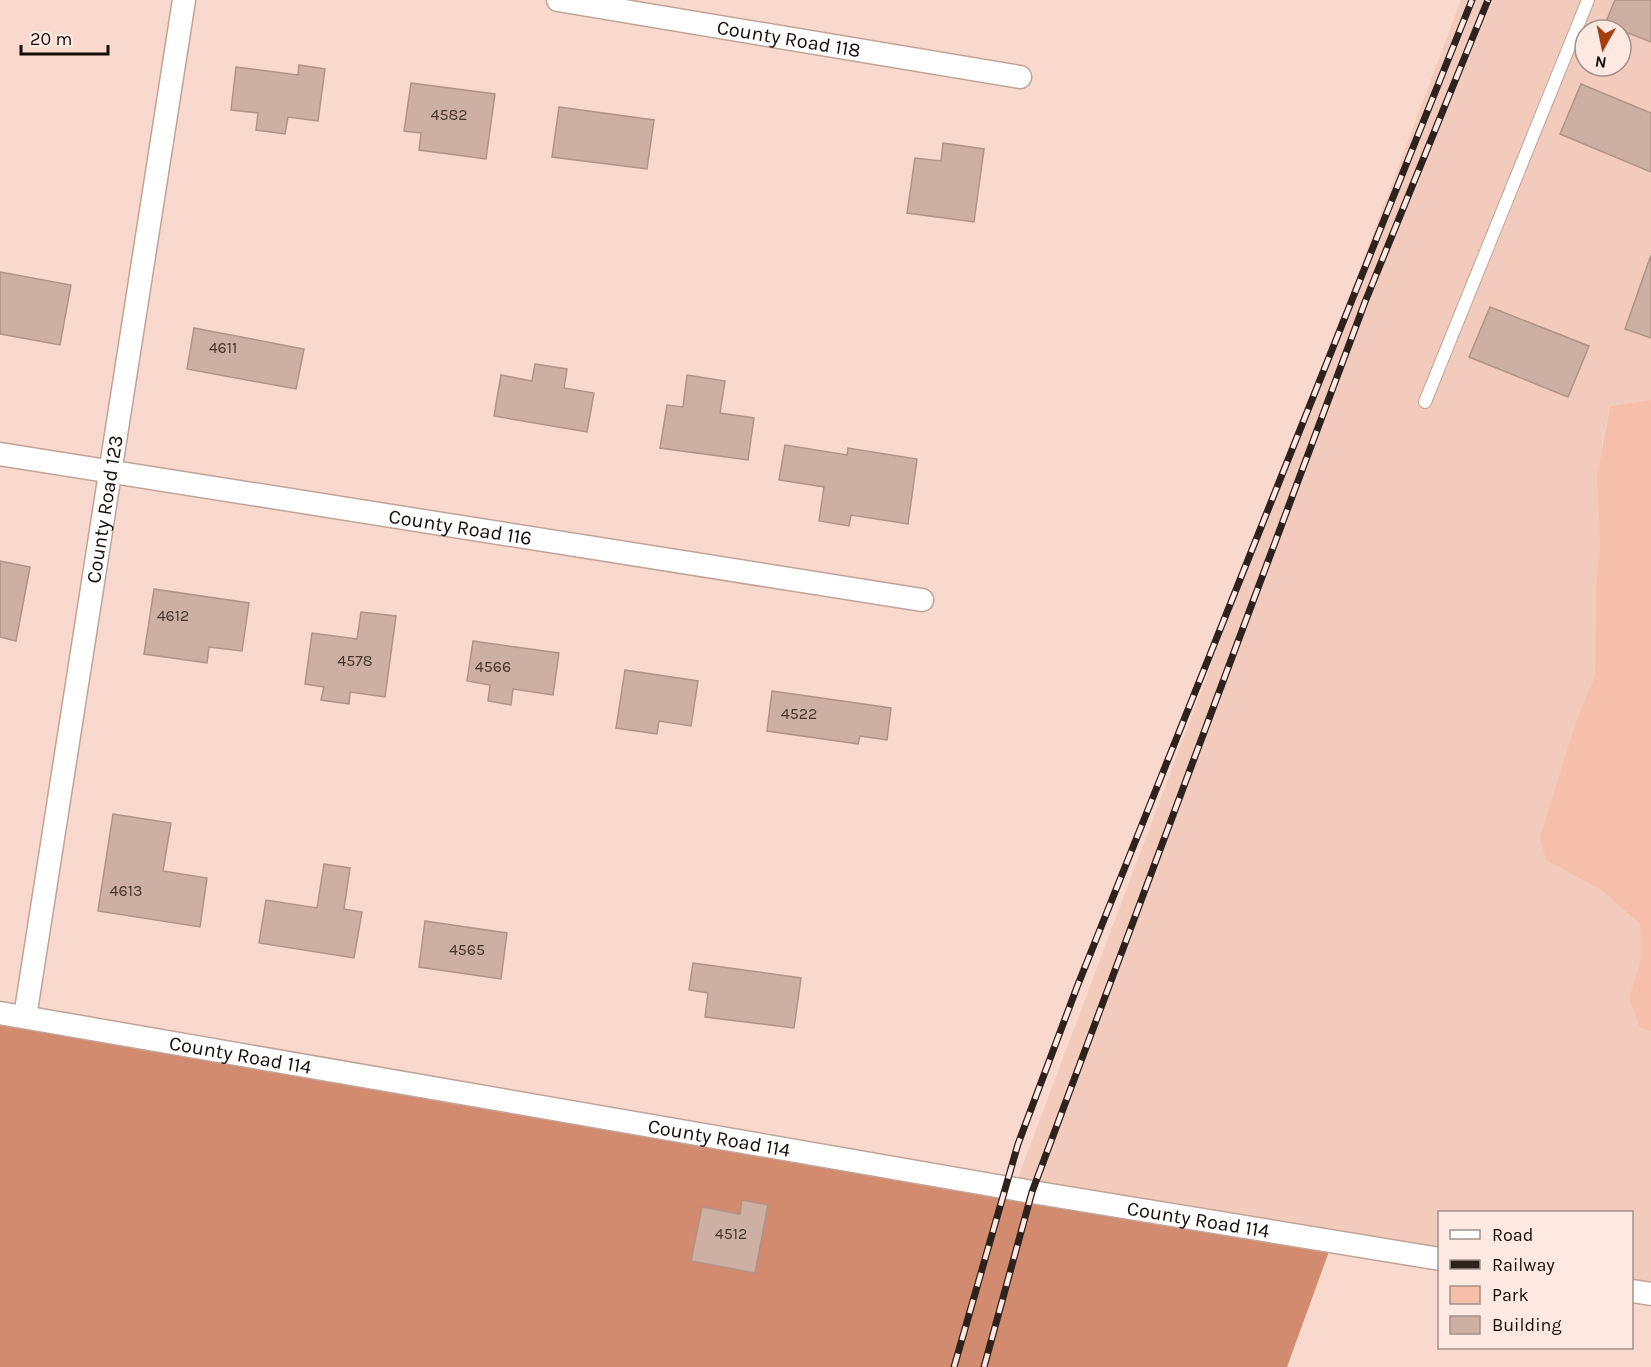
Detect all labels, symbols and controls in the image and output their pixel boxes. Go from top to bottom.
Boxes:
street label: County Road 118 [715,15,862,62]
scale bar [21,18,108,56]
north arrow [1573,18,1633,78]
text: 20 m [30,28,72,50]
text: N [1594,52,1608,73]
house number: 4582 [430,105,468,124]
house number: 4611 [209,338,237,357]
street label: County Road 123 [81,433,127,585]
street label: County Road 116 [387,504,533,550]
house number: 4612 [157,606,189,625]
house number: 4578 [337,651,373,670]
house number: 4566 [475,657,511,676]
house number: 4522 [781,704,817,723]
house number: 4613 [110,881,142,900]
house number: 4565 [449,940,485,959]
street label: County Road 114 [167,1031,313,1078]
street label: County Road 114 [646,1114,792,1161]
street label: County Road 114 [1125,1196,1271,1242]
legend [1438,1211,1633,1349]
house number: 4512 [715,1224,747,1243]
text: Road [1492,1224,1533,1246]
text: Railway [1492,1254,1555,1276]
text: Park [1492,1284,1529,1306]
text: Building [1492,1314,1562,1336]

